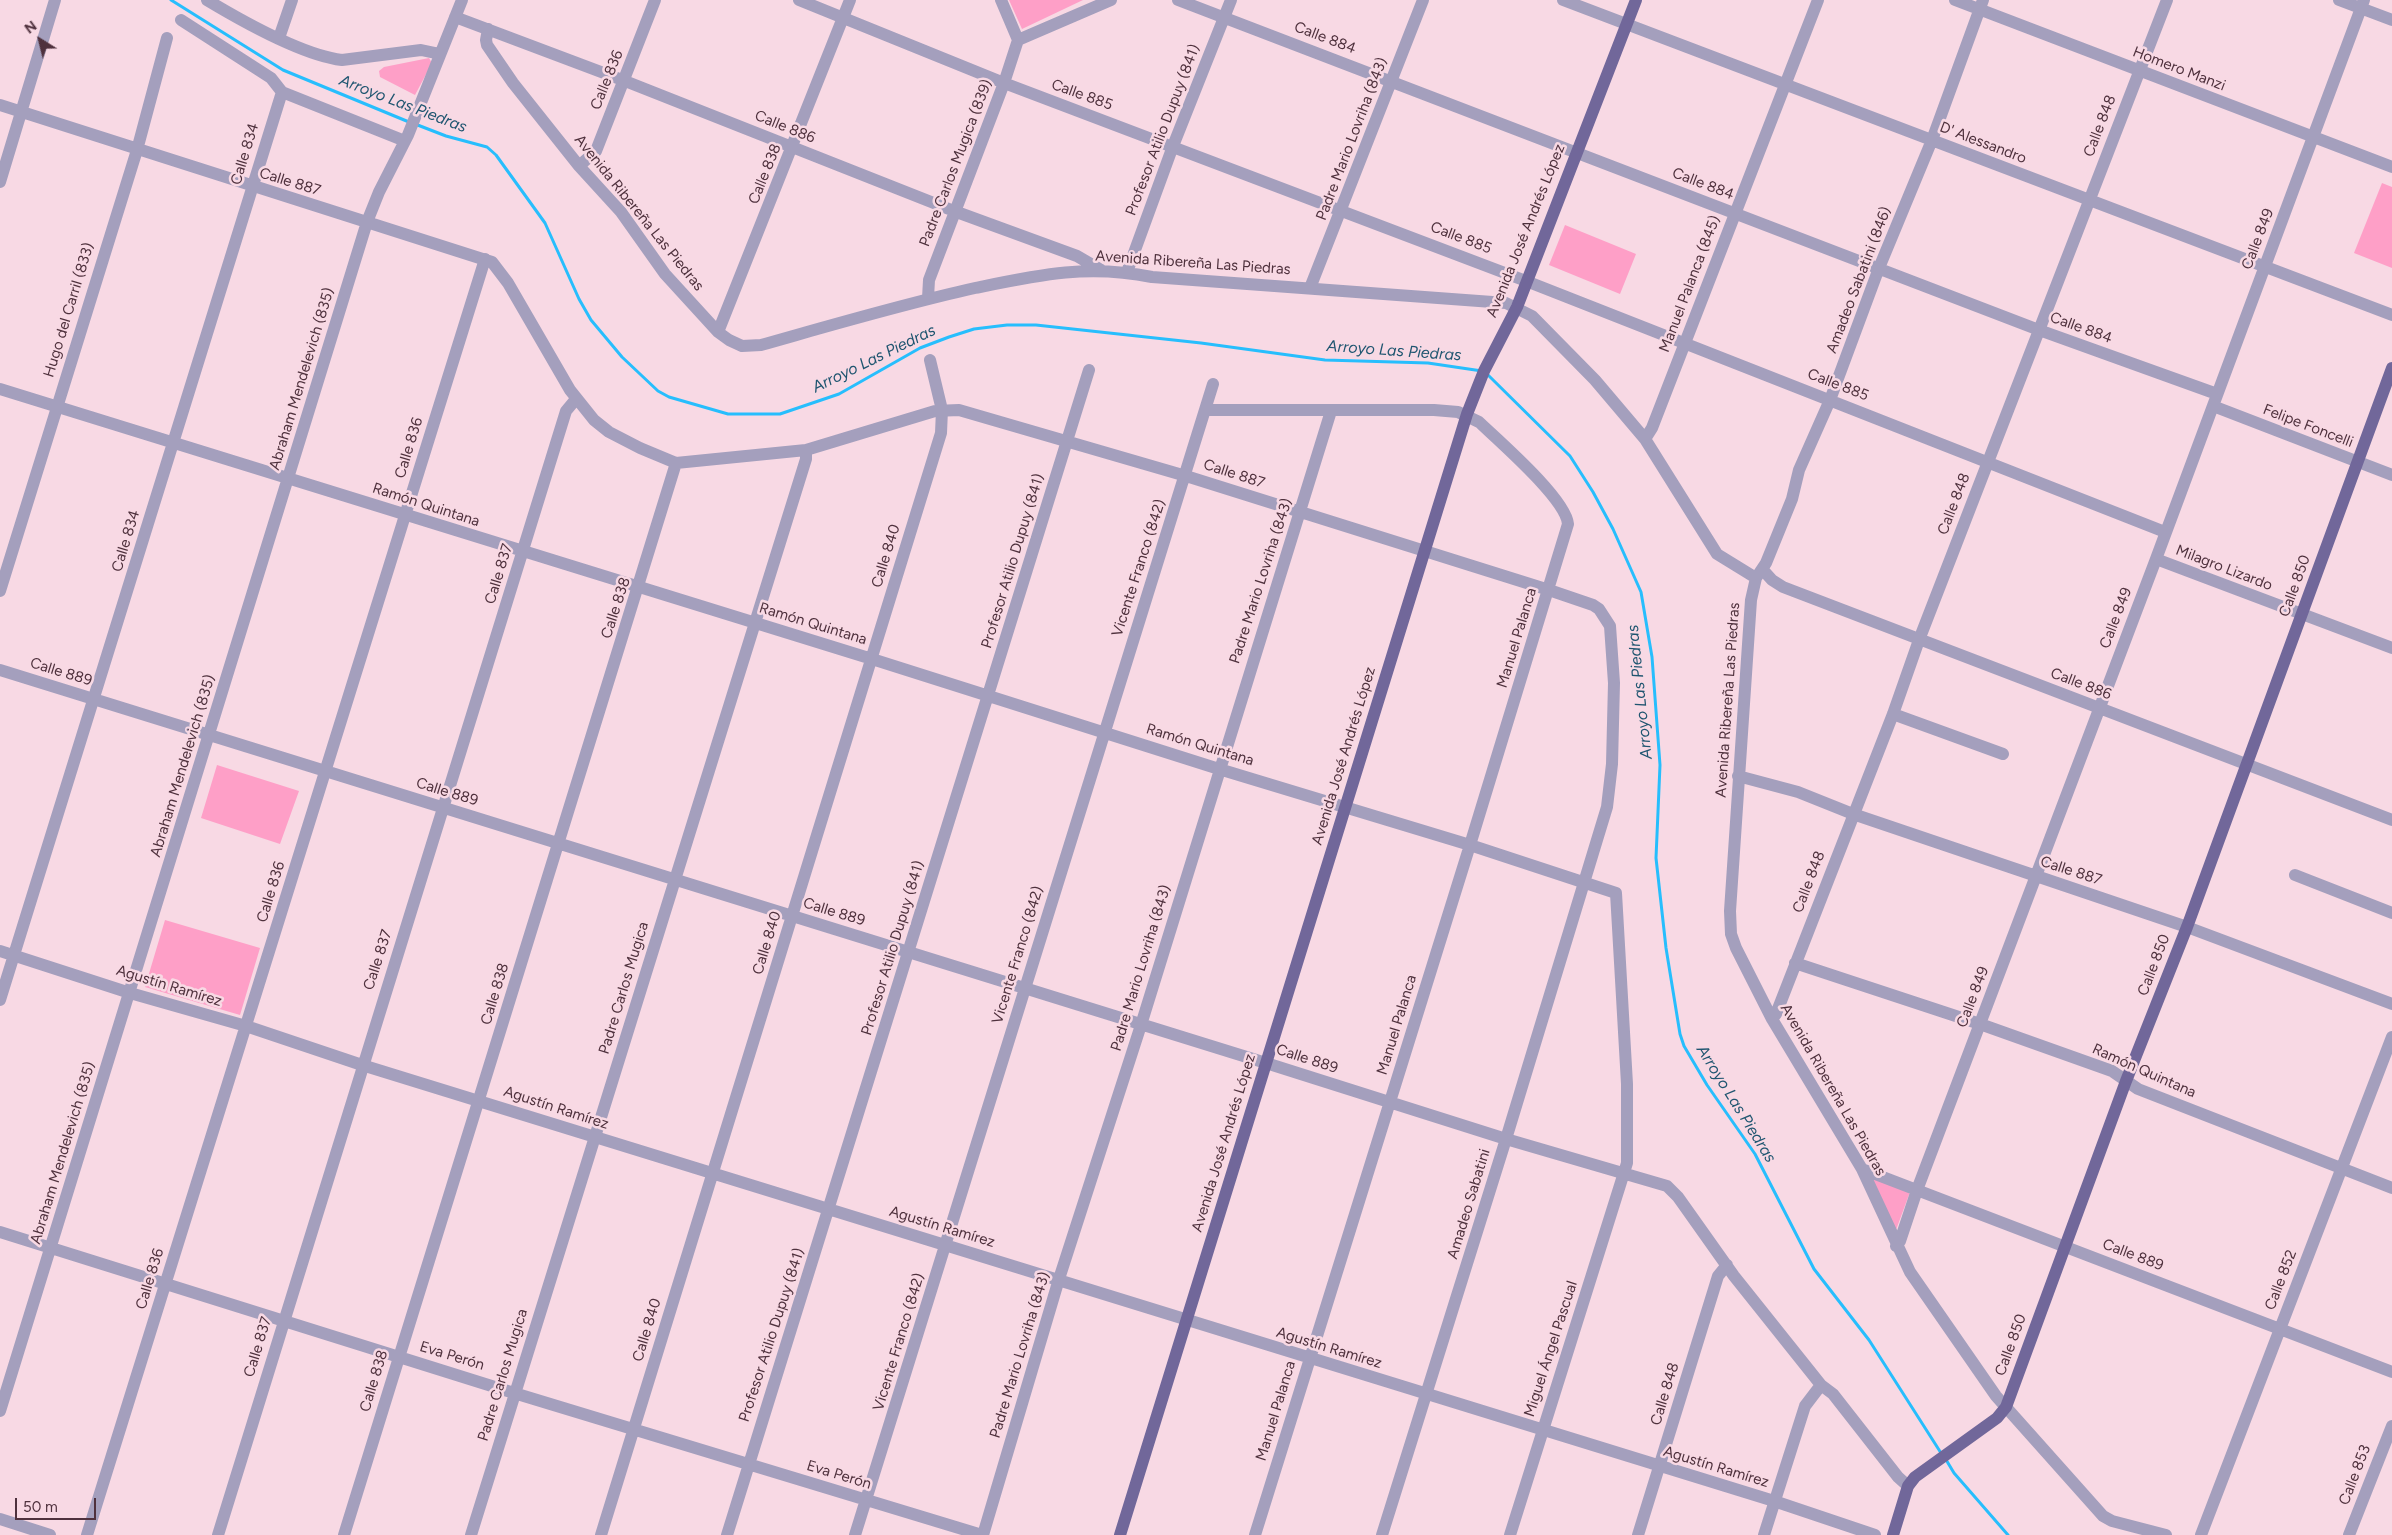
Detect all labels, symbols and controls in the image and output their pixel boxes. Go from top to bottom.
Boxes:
north arrow [15,15,65,65]
text: N [22,17,40,38]
street label: Calle 884 [1292,18,1358,58]
street label: Profesor Atilio Dupuy (841) [1122,42,1204,218]
street label: Homero Manzi [2130,43,2228,95]
street label: Calle 836 [587,48,627,112]
street label: Padre Mario Lovriha (843) [1313,55,1391,223]
water label: Arroyo Las Piedras [337,71,469,137]
street label: Calle 885 [1049,76,1115,114]
street label: Padre Carlos Mugica (839) [916,77,996,249]
street label: Calle 848 [2080,93,2120,159]
street label: Calle 886 [752,107,818,147]
street label: D' Alessandro [1937,118,2029,168]
street label: Calle 834 [227,121,263,187]
street label: Avenida Ribereña Las Piedras [570,131,708,295]
street label: Calle 838 [745,141,785,207]
street label: Avenida José Andrés López [1483,142,1569,320]
street label: Calle 887 [257,164,323,200]
street label: Calle 884 [1670,164,1736,204]
street label: Amadeo Sabatini (846) [1823,204,1895,356]
street label: Calle 849 [2238,206,2278,272]
street label: Manuel Palanca (845) [1656,213,1724,355]
street label: Calle 885 [1428,218,1494,258]
street label: Hugo del Carril (833) [40,240,98,380]
street label: Avenida Ribereña Las Piedras [1095,247,1291,279]
street label: Abraham Mendelevich (835) [266,286,338,472]
street label: Calle 884 [2048,308,2114,348]
water label: Arroyo Las Piedras [809,321,939,397]
water label: Arroyo Las Piedras [1326,337,1462,365]
street label: Calle 885 [1805,365,1871,405]
street label: Felipe Foncelli [2260,401,2356,451]
street label: Calle 836 [391,415,427,481]
street label: Calle 887 [1201,456,1267,492]
street label: Profesor Atilio Dupuy (841) [978,471,1048,651]
street label: Calle 848 [1934,471,1974,537]
street label: Ramón Quintana [370,479,482,531]
street label: Padre Mario Lovriha (843) [1226,496,1296,666]
street label: Vicente Franco (842) [1108,497,1170,639]
street label: Calle 834 [108,508,144,574]
street label: Calle 840 [868,522,904,590]
street label: Milagro Lizardo [2173,541,2275,595]
street label: Calle 837 [481,542,517,606]
street label: Calle 850 [2276,553,2314,619]
street label: Calle 838 [598,575,634,641]
street label: Calle 849 [2096,585,2136,651]
street label: Manuel Palanca [1493,586,1541,690]
street label: Ramón Quintana [757,599,869,649]
street label: Avenida Ribereña Las Piedras [1712,602,1744,798]
water label: Arroyo Las Piedras [1623,624,1657,760]
street label: Calle 889 [28,654,94,690]
street label: Calle 886 [2048,664,2114,704]
street label: Avenida José Andrés López [1308,665,1380,847]
street label: Abraham Mendelevich (835) [147,673,219,859]
street label: Ramón Quintana [1144,720,1256,770]
street label: Calle 889 [414,774,480,810]
street label: Calle 848 [1789,849,1829,915]
street label: Calle 887 [2038,853,2104,889]
street label: Profesor Atilio Dupuy (841) [858,858,928,1038]
street label: Calle 836 [253,859,289,925]
street label: Padre Mario Lovriha (843) [1107,883,1175,1053]
street label: Vicente Franco (842) [988,884,1048,1026]
street label: Calle 889 [801,894,867,930]
street label: Calle 840 [749,909,785,977]
street label: Padre Carlos Mugica [595,920,653,1056]
street label: Calle 837 [360,928,396,992]
street label: Calle 850 [2134,932,2174,998]
street label: Agustín Ramírez [114,961,224,1011]
street label: Calle 838 [477,961,513,1027]
street label: Calle 849 [1953,964,1993,1030]
street label: Manuel Palanca [1373,973,1421,1077]
street label: Avenida Ribereña Las Piedras [1776,1001,1890,1179]
street label: Ramón Quintana [2089,1040,2199,1102]
street label: Calle 889 [1274,1041,1340,1077]
water label: Arroyo Las Piedras [1692,1042,1780,1166]
street label: Avenida José Andrés López [1188,1052,1260,1234]
street label: Abraham Mendelevich (835) [27,1060,99,1246]
street label: Agustín Ramírez [501,1083,611,1133]
street label: Amadeo Sabatini [1444,1147,1494,1261]
street label: Agustín Ramírez [887,1202,997,1252]
street label: Calle 889 [2100,1235,2166,1275]
street label: Calle 836 [132,1246,168,1312]
street label: Profesor Atilio Dupuy (841) [735,1246,809,1424]
street label: Calle 852 [2261,1247,2301,1313]
street label: Padre Mario Lovriha (843) [986,1270,1054,1440]
street label: Vicente Franco (842) [869,1271,929,1413]
street label: Miguel Ángel Pascual [1521,1279,1581,1419]
street label: Calle 840 [629,1296,665,1364]
street label: Padre Carlos Mugica [474,1307,532,1443]
street label: Calle 850 [1992,1312,2030,1378]
street label: Calle 837 [240,1315,276,1379]
street label: Agustín Ramírez [1274,1323,1384,1373]
street label: Eva Perón [417,1338,487,1374]
street label: Calle 838 [356,1348,392,1414]
street label: Manuel Palanca [1252,1359,1300,1463]
street label: Calle 848 [1647,1360,1683,1428]
street label: Agustín Ramírez [1661,1442,1771,1492]
street label: Calle 853 [2335,1442,2375,1508]
street label: Eva Perón [804,1457,874,1493]
scale bar [18,1488,99,1520]
text: 50 m [23,1498,58,1516]

